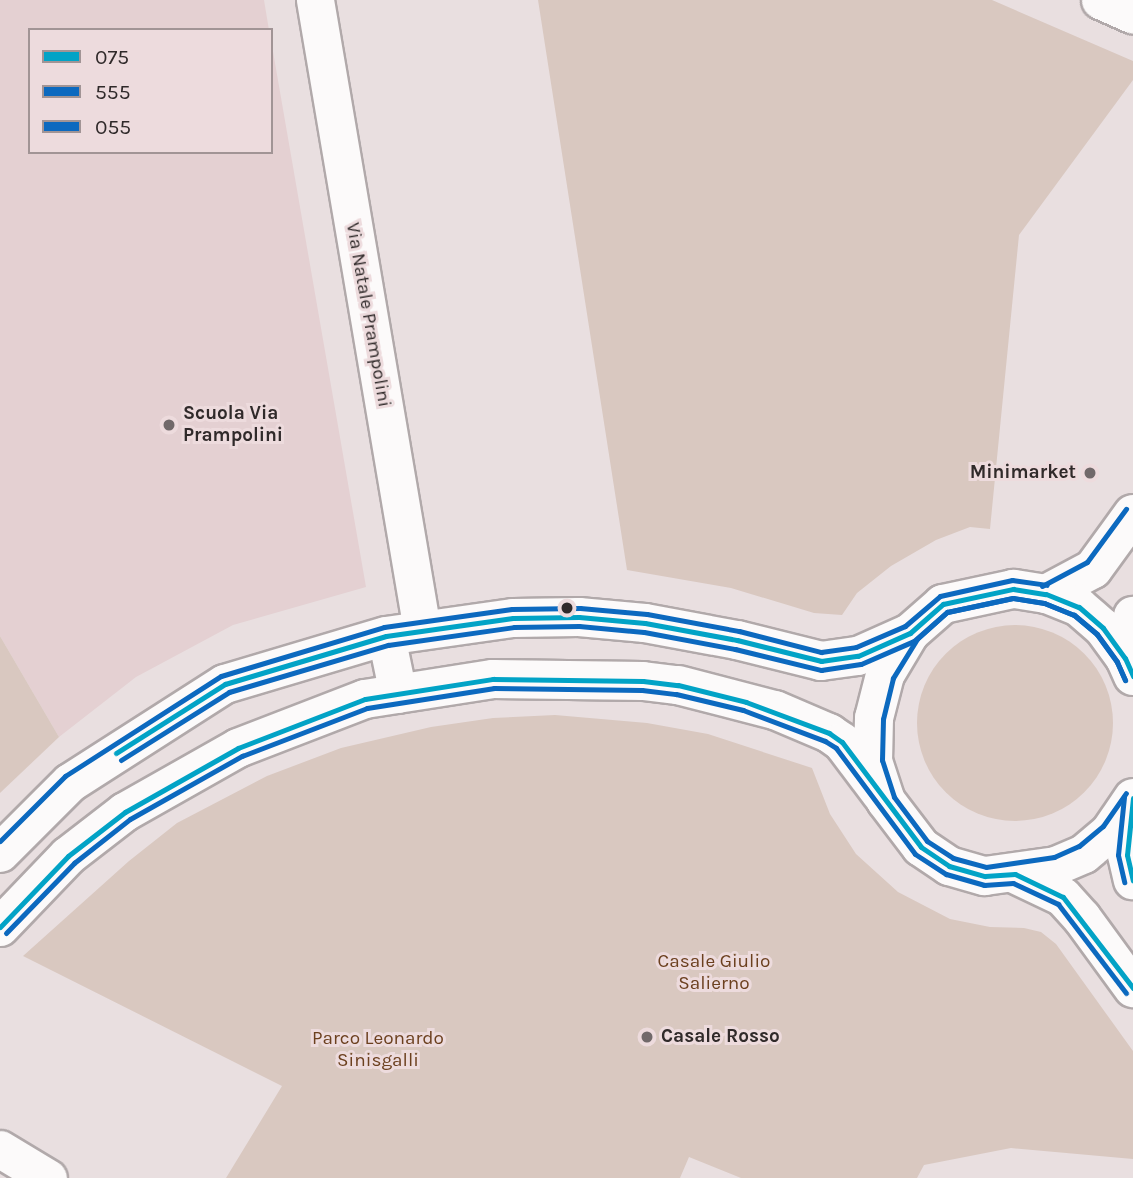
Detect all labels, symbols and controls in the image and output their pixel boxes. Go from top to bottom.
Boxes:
legend [28,28,273,154]
text: 075 [95,45,129,69]
text: 555 [95,80,131,104]
text: 055 [95,115,131,139]
street label: Via Natale Prampolini [341,221,395,409]
place label: Scuola Via Prampolini [183,403,283,447]
marker: Scuola Via Prampolini [161,417,177,433]
place label: Minimarket [970,462,1076,484]
marker: Minimarket [1082,465,1098,481]
unlabelled marker [560,601,574,615]
park label: Casale Giulio Salierno [658,951,770,995]
place label: Casale Rosso [661,1026,780,1048]
park label: Parco Leonardo Sinisgalli [312,1028,444,1072]
marker: Casale Rosso [639,1029,655,1045]

